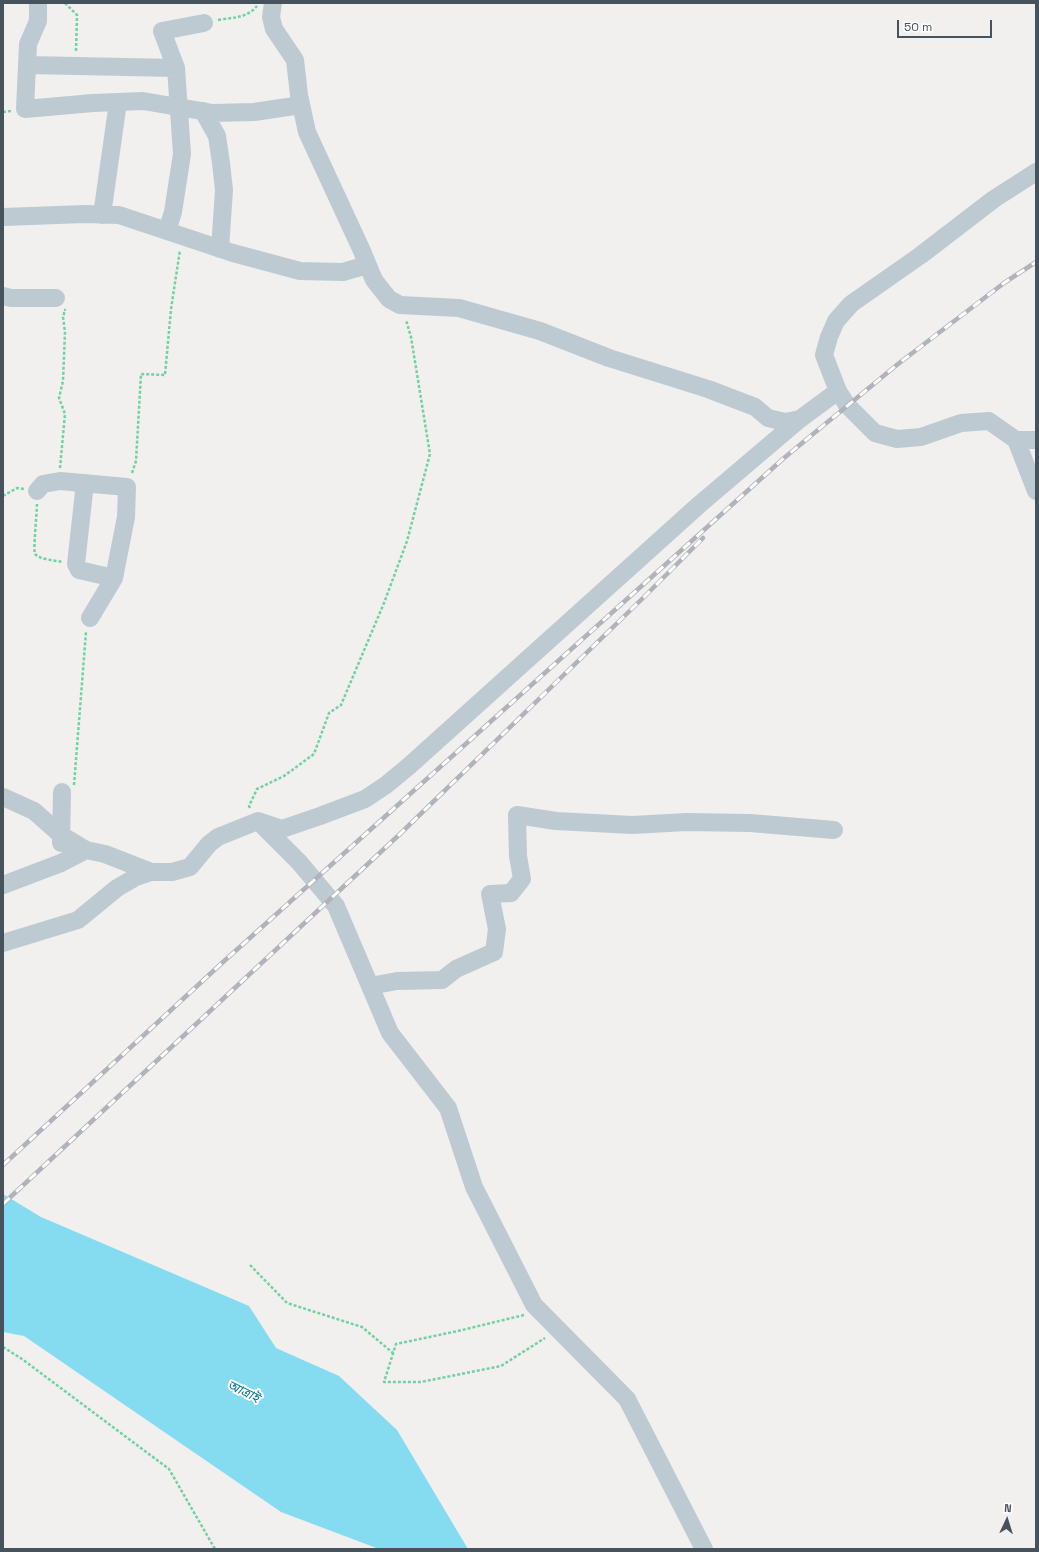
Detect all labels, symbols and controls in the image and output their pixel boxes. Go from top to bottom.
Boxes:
scale bar [899,12,994,38]
text: 50 m [904,19,932,35]
water label: আত্রাই [224,1378,262,1406]
north arrow [987,1500,1027,1540]
text: N [1004,1501,1012,1515]

